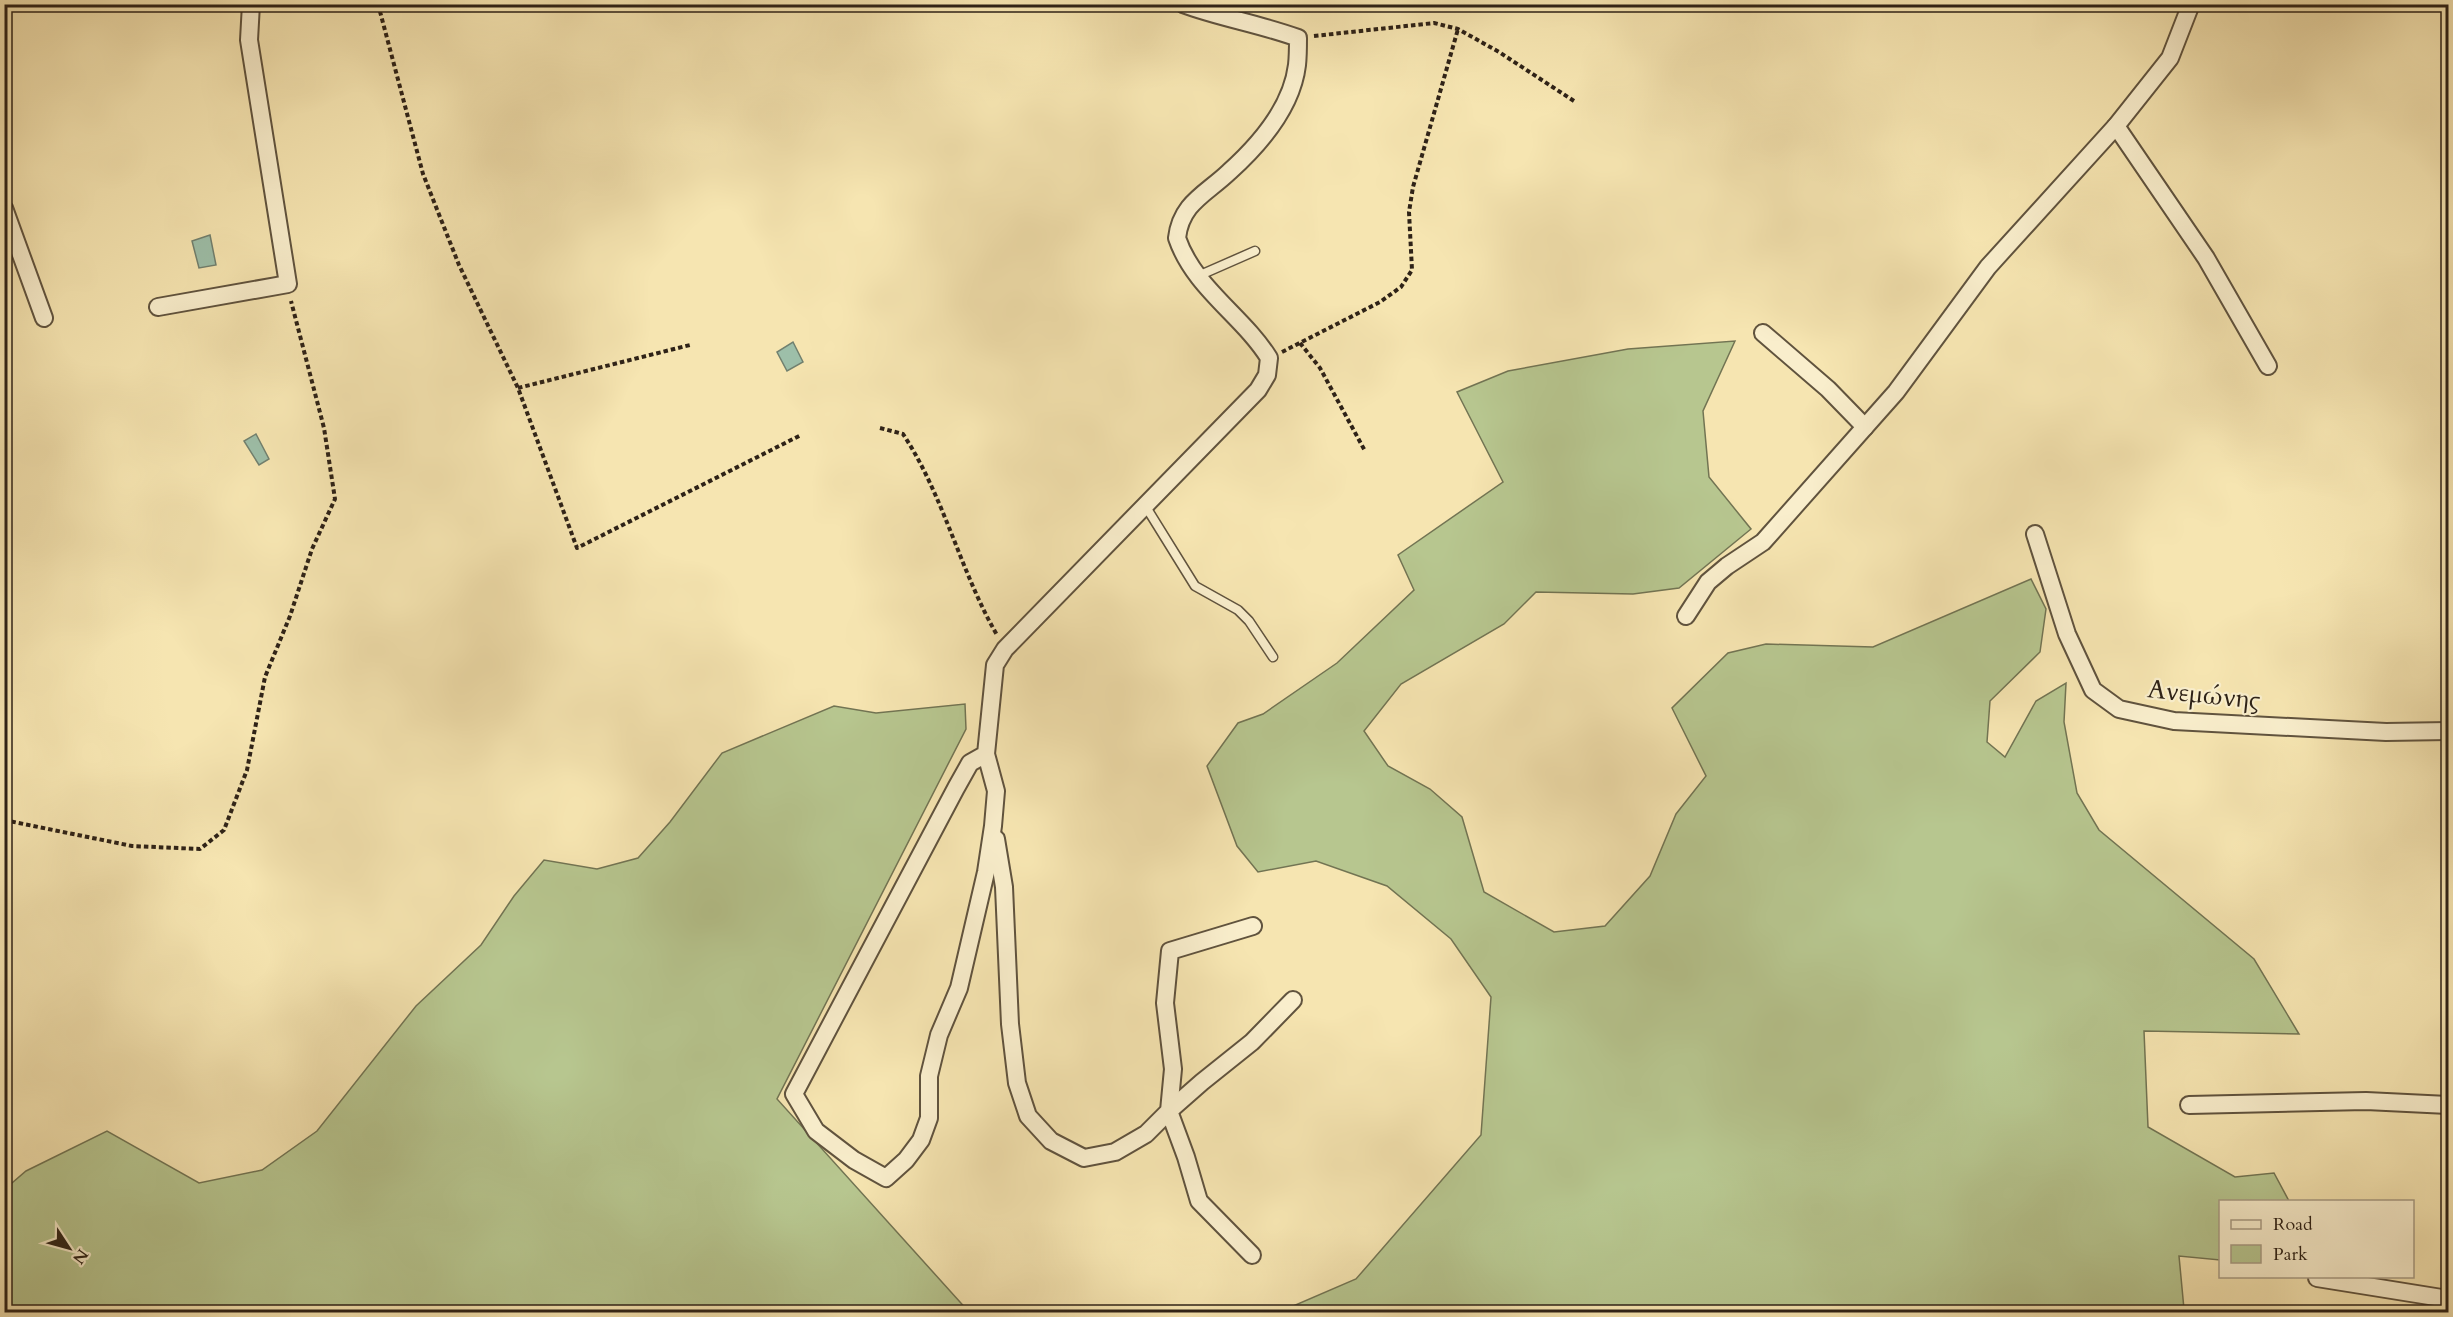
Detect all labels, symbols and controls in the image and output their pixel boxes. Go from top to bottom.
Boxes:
street label: Ανεμώνης [2146,671,2262,718]
legend [2219,1200,2414,1278]
text: Road [2273,1212,2313,1237]
north arrow [39,1218,99,1278]
text: Park [2273,1242,2308,1267]
text: N [67,1244,93,1268]

